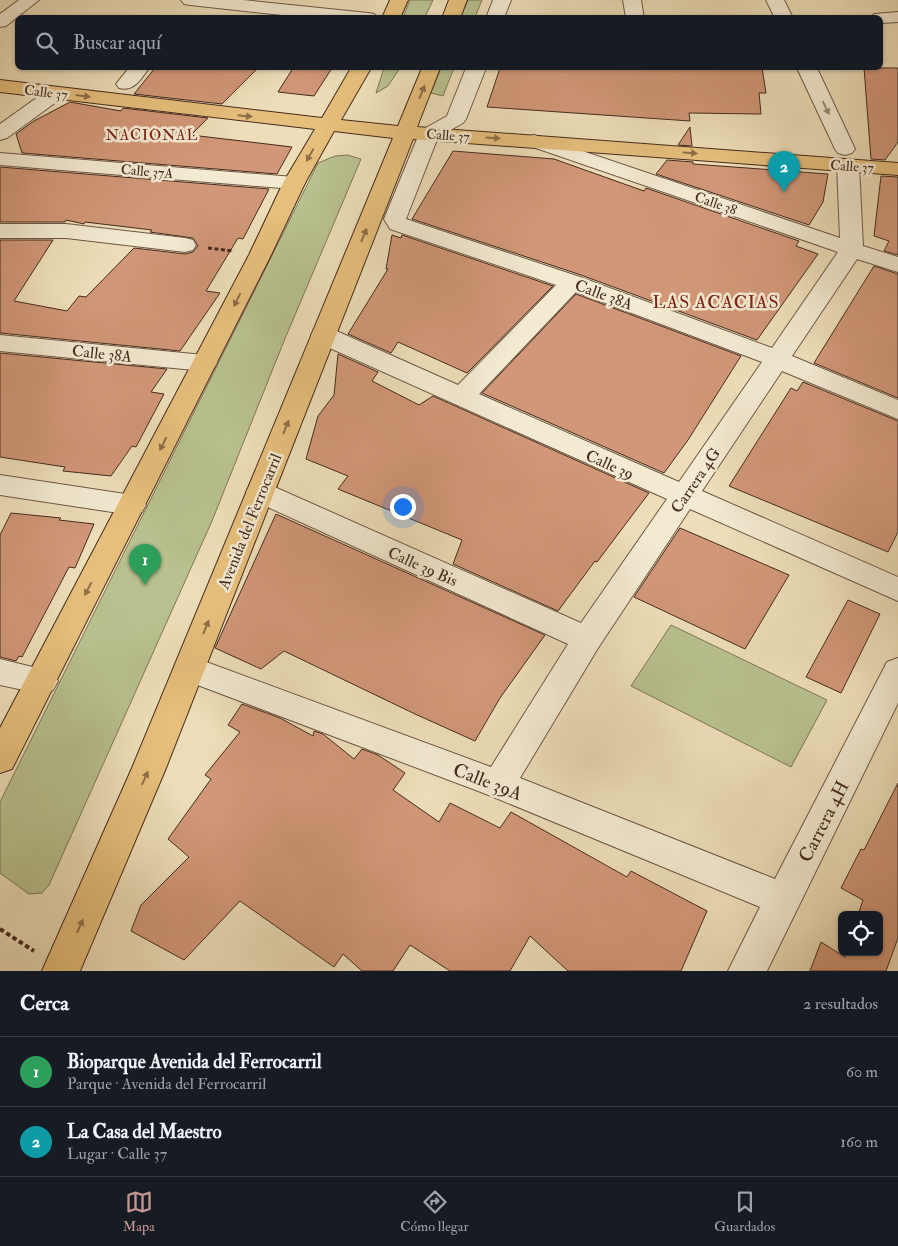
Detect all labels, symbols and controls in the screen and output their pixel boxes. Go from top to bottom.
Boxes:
search box [15,15,883,70]
icon: search [33,29,61,57]
text: Buscar aquí [73,31,161,55]
street label: Calle 37 [23,81,69,104]
one-way arrow [418,85,426,99]
one-way arrow [76,92,92,100]
one-way arrow [822,101,830,115]
one-way arrow [237,112,253,120]
street label: Calle 37 [426,125,471,146]
district label: NACIONAL [106,126,198,145]
one-way arrow [486,135,502,143]
one-way arrow [306,147,314,162]
one-way arrow [683,150,699,158]
pin: 2 [768,151,800,192]
street label: Calle 37 [830,156,875,177]
street label: Calle 37A [120,161,174,182]
street label: Calle 38 [692,188,740,219]
one-way arrow [360,227,368,242]
street label: Calle 38A [572,275,635,315]
district label: LAS ACACIAS [652,291,780,314]
one-way arrow [233,293,241,307]
street label: Calle 38A [71,341,133,367]
one-way arrow [283,420,291,435]
one-way arrow [159,437,167,452]
street label: Carrera 4G [667,444,725,517]
street label: Calle 39 [582,445,637,484]
street label: Avenida del Ferrocarril [213,451,286,593]
your location [390,494,416,520]
street label: Calle 39 Bis [385,543,461,591]
pin: 1 [129,544,161,585]
one-way arrow [84,581,92,596]
one-way arrow [203,620,211,634]
street label: Calle 39A [450,758,526,806]
one-way arrow [142,771,150,785]
street label: Carrera 4H [793,777,855,866]
map controls [838,911,883,956]
button: locate [838,911,883,956]
one-way arrow [77,919,85,933]
text: Cerca [20,990,69,1017]
text: 2 resultados [803,994,878,1014]
text: Bioparque Avenida del Ferrocarril [67,1050,322,1074]
text: 1 [33,1062,39,1082]
text: 60 m [846,1062,878,1082]
text: Parque · Avenida del Ferrocarril [67,1074,266,1094]
text: La Casa del Maestro [67,1120,222,1144]
text: 2 [32,1132,40,1152]
text: 160 m [840,1132,878,1152]
text: Lugar · Calle 37 [67,1144,167,1164]
tab: Mapa [123,1188,155,1235]
tab: Cómo llegar [400,1188,469,1235]
tab: Guardados [714,1188,775,1235]

